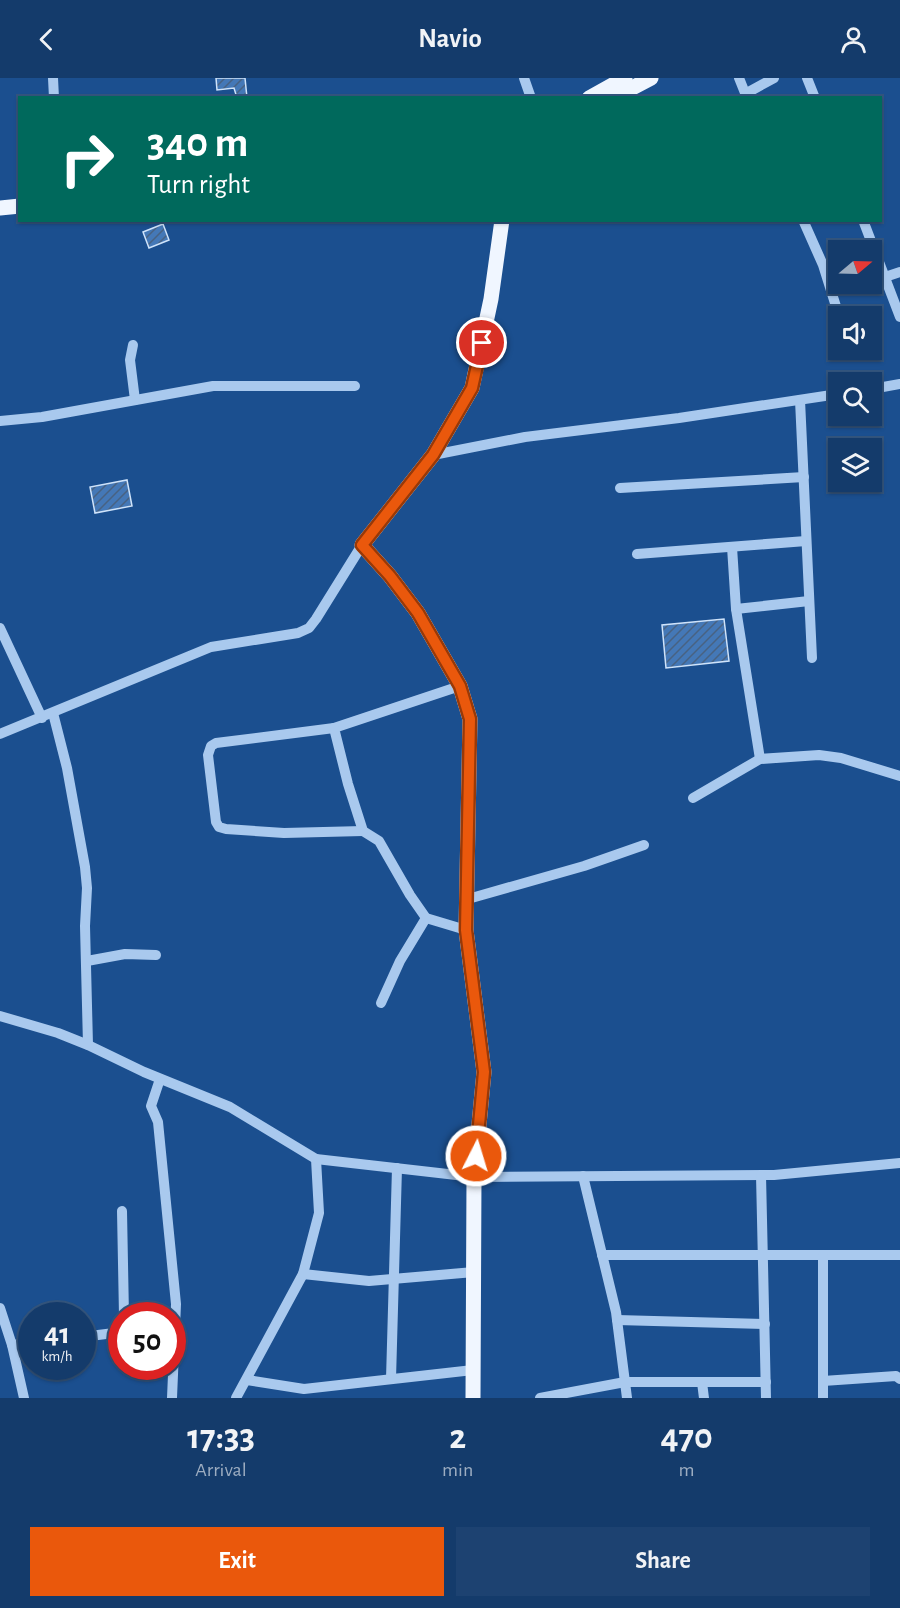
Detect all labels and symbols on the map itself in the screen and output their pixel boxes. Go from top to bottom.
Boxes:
north arrow [828,240,882,294]
pin [456,317,507,368]
position arrow [444,1124,508,1188]
speed limit sign: 50 [108,1302,186,1380]

